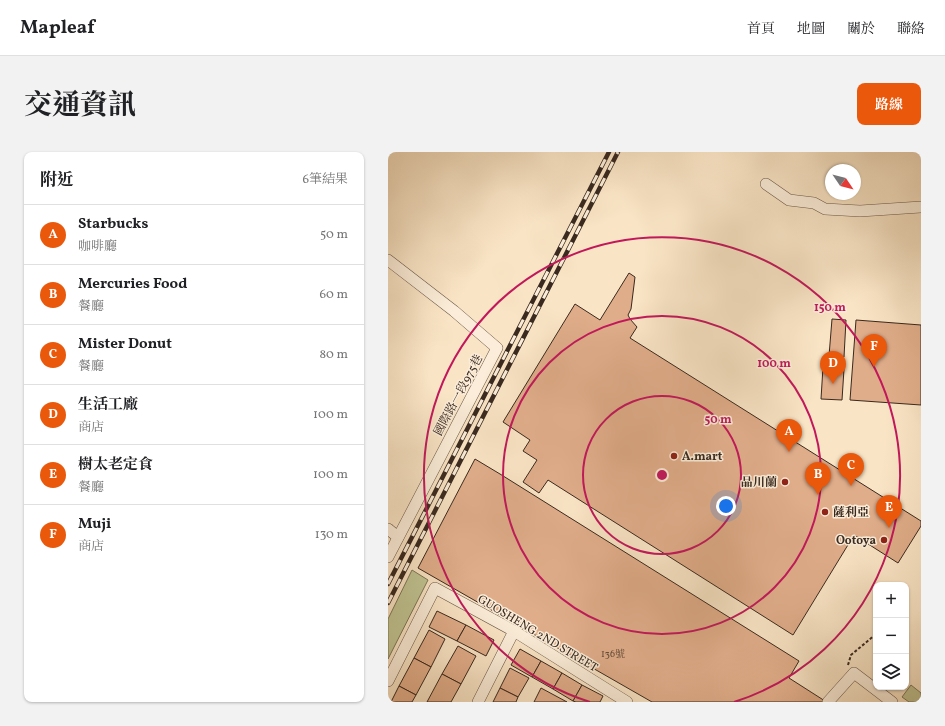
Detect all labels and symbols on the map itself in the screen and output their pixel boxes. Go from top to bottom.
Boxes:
north arrow [825,164,861,200]
text: 150 m [814,300,846,316]
pin: F [861,334,887,367]
pin: D [820,351,846,384]
street label: 國際路一段975巷 [431,352,487,439]
text: 100 m [757,356,791,372]
text: 50 m [704,412,732,428]
pin: A [776,419,802,452]
place label: A.mart [682,449,723,465]
marker: A.mart [669,451,679,461]
pin: C [838,453,864,486]
pin: B [805,462,831,495]
centre of rings [655,468,669,482]
place label: 品川蘭 [741,475,777,491]
marker: 品川蘭 [780,477,790,487]
pin: E [876,495,902,528]
your location [716,496,736,516]
place label: 薩利亞 [833,505,869,521]
marker: 薩利亞 [820,507,830,517]
place label: Ootoya [836,533,876,549]
marker: Ootoya [879,535,889,545]
street label: GUOSHENG 2ND STREET [474,592,600,676]
house number: 136號 [601,647,625,661]

